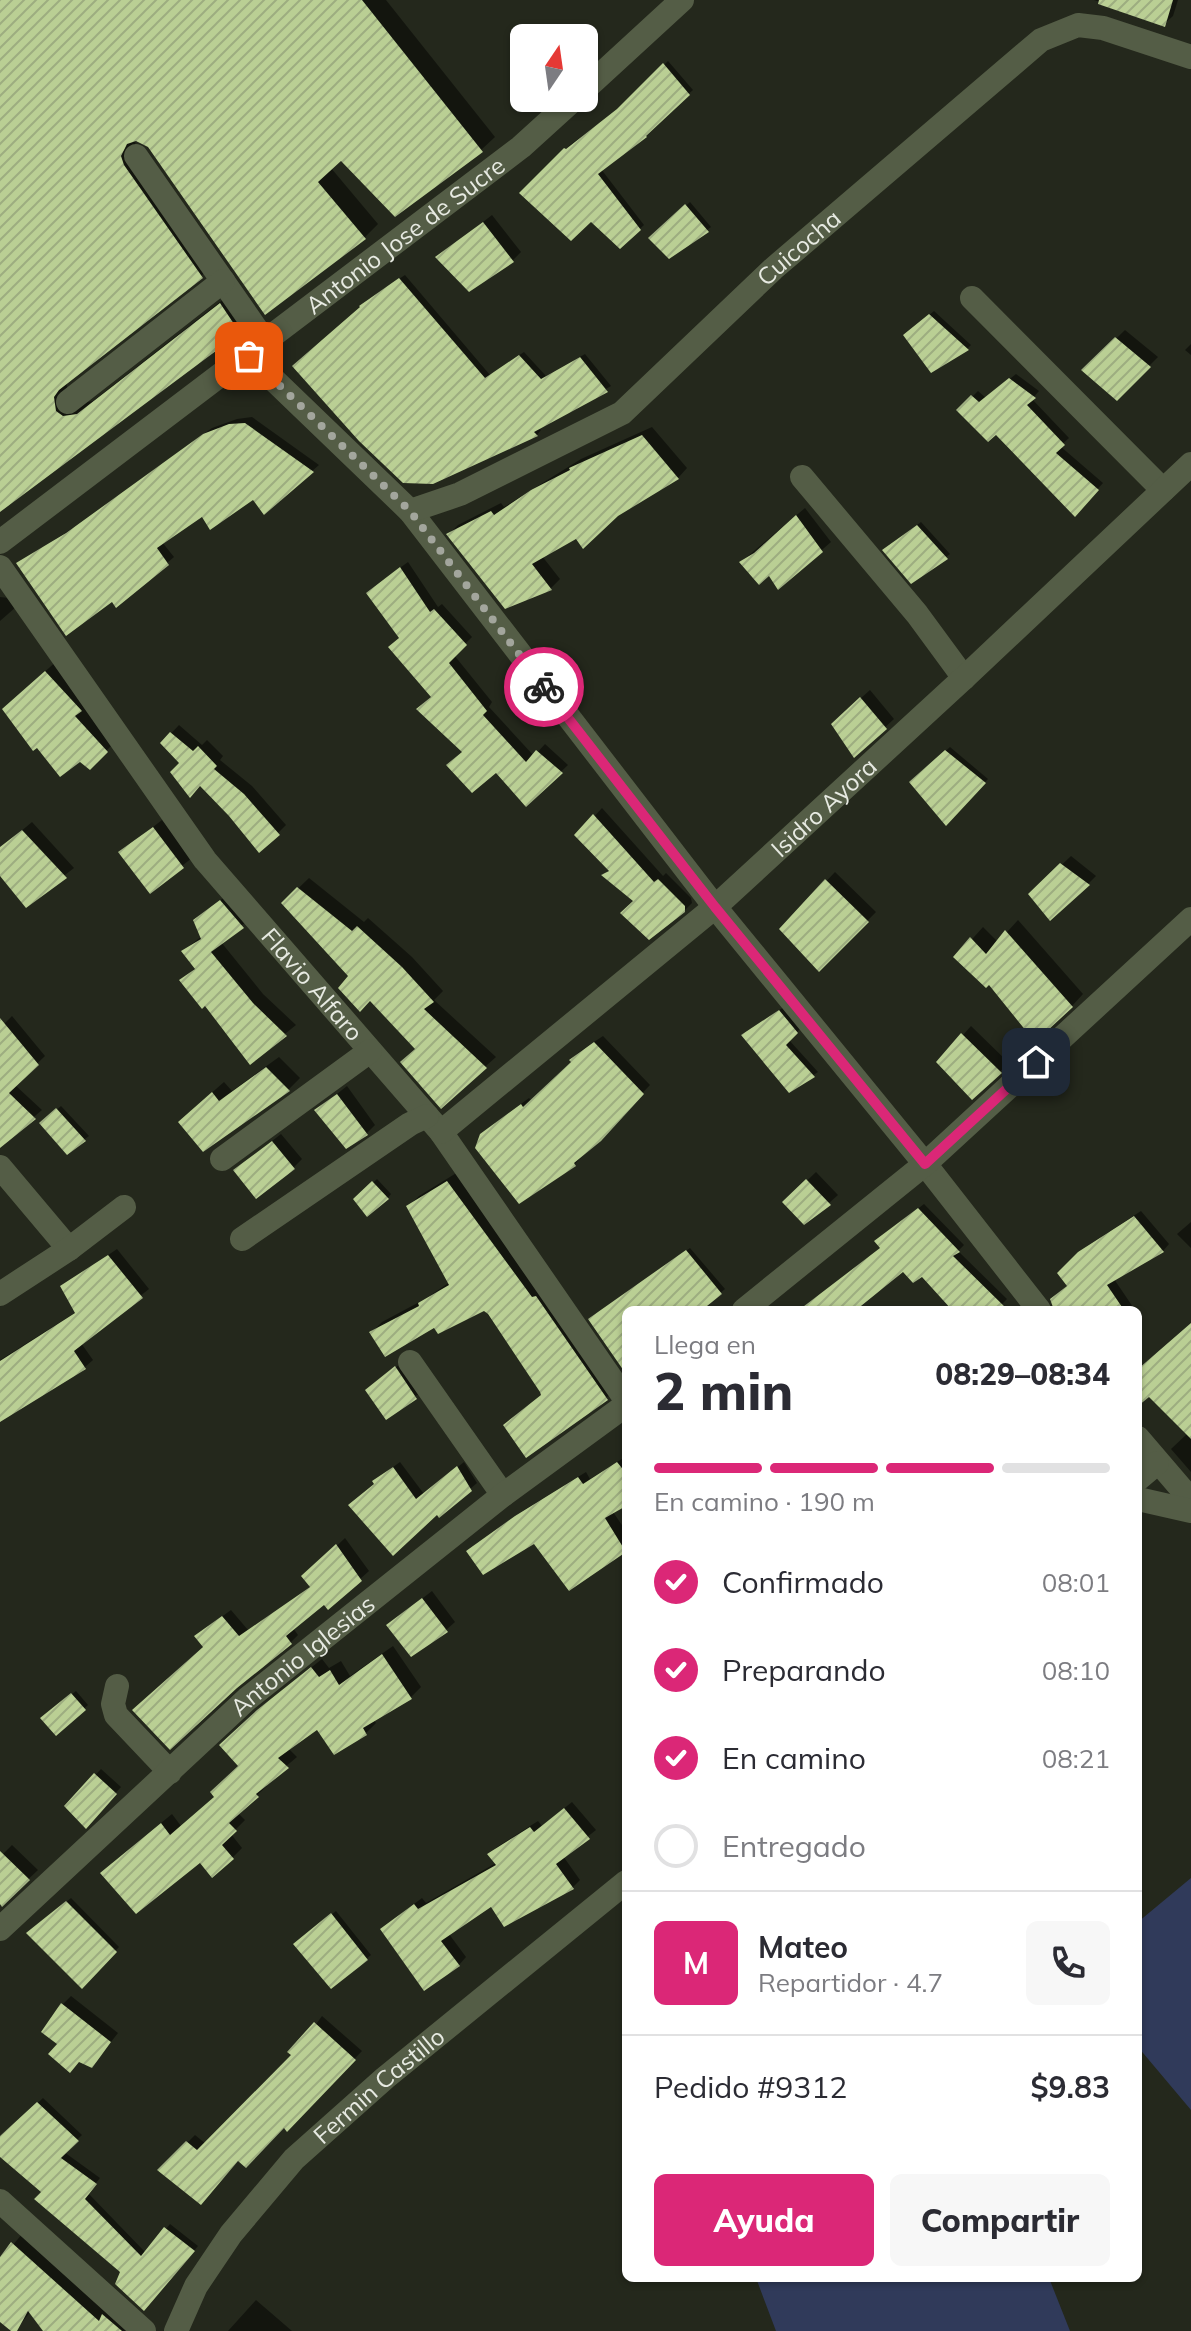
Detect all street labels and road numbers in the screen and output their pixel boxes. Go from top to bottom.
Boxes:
street label: Antonio Jose de Sucre [299,150,510,320]
street label: Cuicocha [750,203,847,292]
street label: Isidro Ayora [764,751,883,863]
street label: Flavio Alfaro [256,921,370,1047]
street label: Antonio Iglesias [224,1588,381,1722]
street label: Fermin Castillo [307,2021,450,2150]

